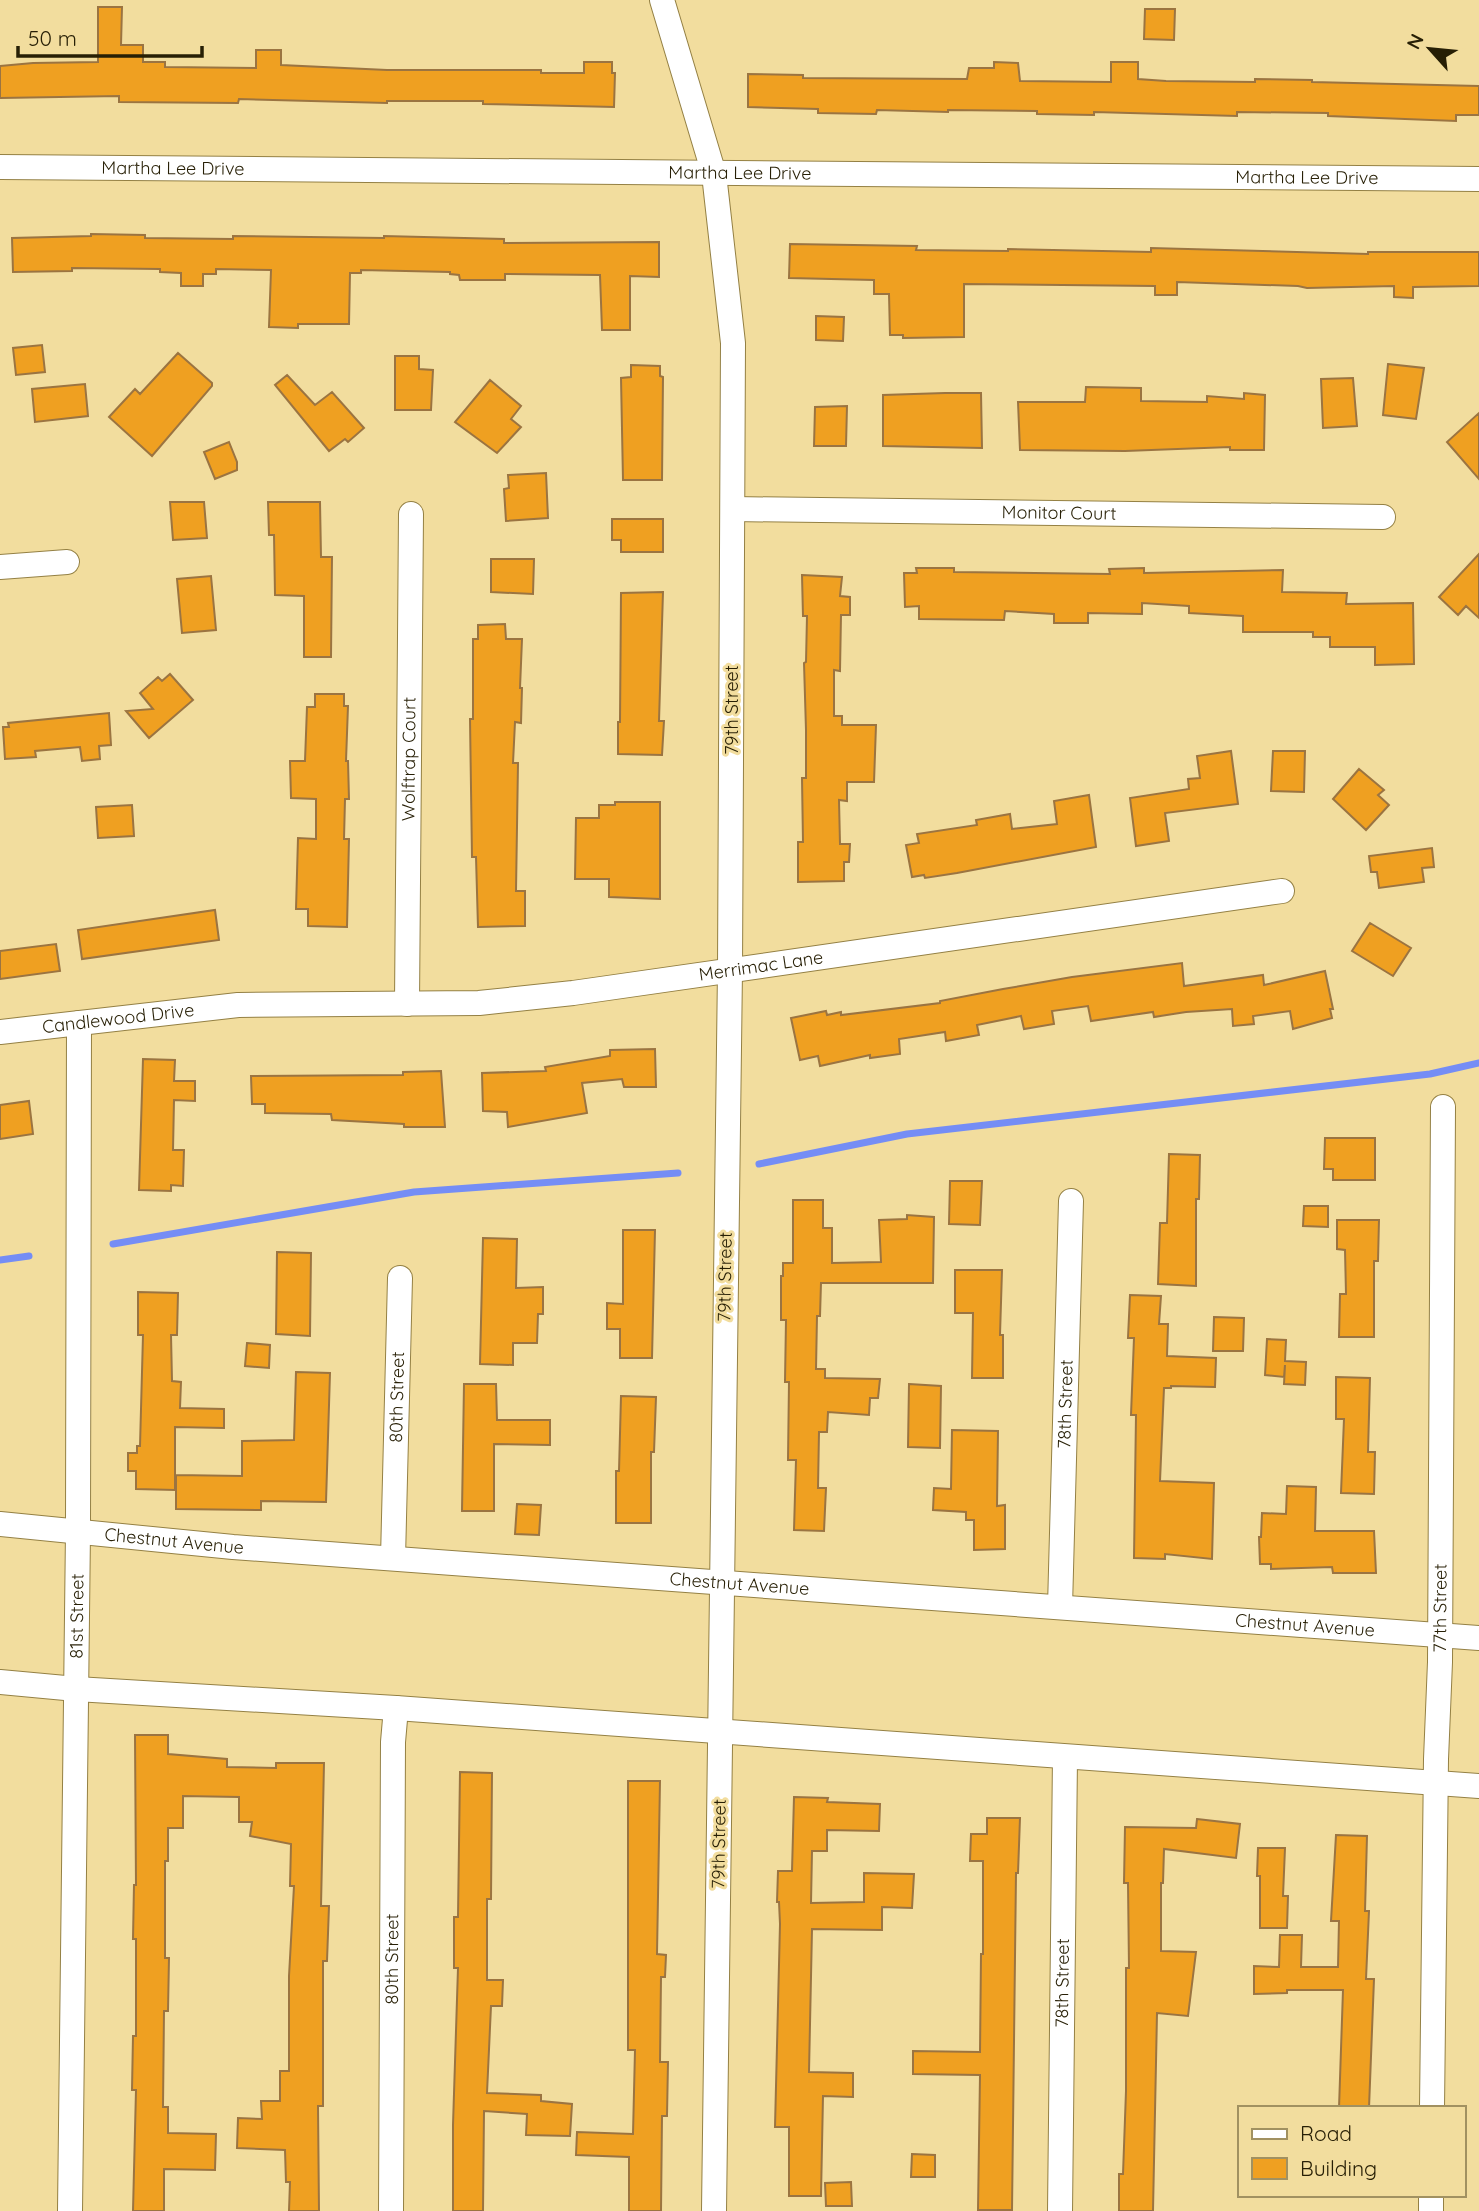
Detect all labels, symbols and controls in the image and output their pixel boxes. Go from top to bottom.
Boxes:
scale bar [18,14,201,58]
north arrow [1395,14,1465,84]
text: 50 m [28,25,77,51]
text: N [1401,30,1429,53]
street label: Martha Lee Drive [101,156,245,180]
street label: Martha Lee Drive [668,160,812,185]
street label: Martha Lee Drive [1235,165,1379,189]
street label: Monitor Court [1001,500,1116,525]
street label: 79th Street [720,665,743,755]
street label: Wolftrap Court [396,697,421,821]
street label: Merrimac Lane [697,945,825,986]
street label: Candlewood Drive [41,998,195,1038]
street label: 79th Street [712,1232,737,1322]
street label: 80th Street [384,1351,409,1443]
street label: 78th Street [1052,1359,1078,1449]
street label: Chestnut Avenue [103,1522,245,1559]
street label: 77th Street [1428,1564,1452,1653]
street label: Chestnut Avenue [669,1567,810,1600]
street label: 81st Street [64,1573,88,1659]
street label: Chestnut Avenue [1234,1608,1376,1641]
street label: 79th Street [706,1799,731,1889]
street label: 80th Street [380,1913,403,2005]
street label: 78th Street [1050,1938,1074,2028]
legend [1238,2106,1465,2197]
text: Road [1300,2120,1352,2146]
text: Building [1300,2155,1377,2181]

